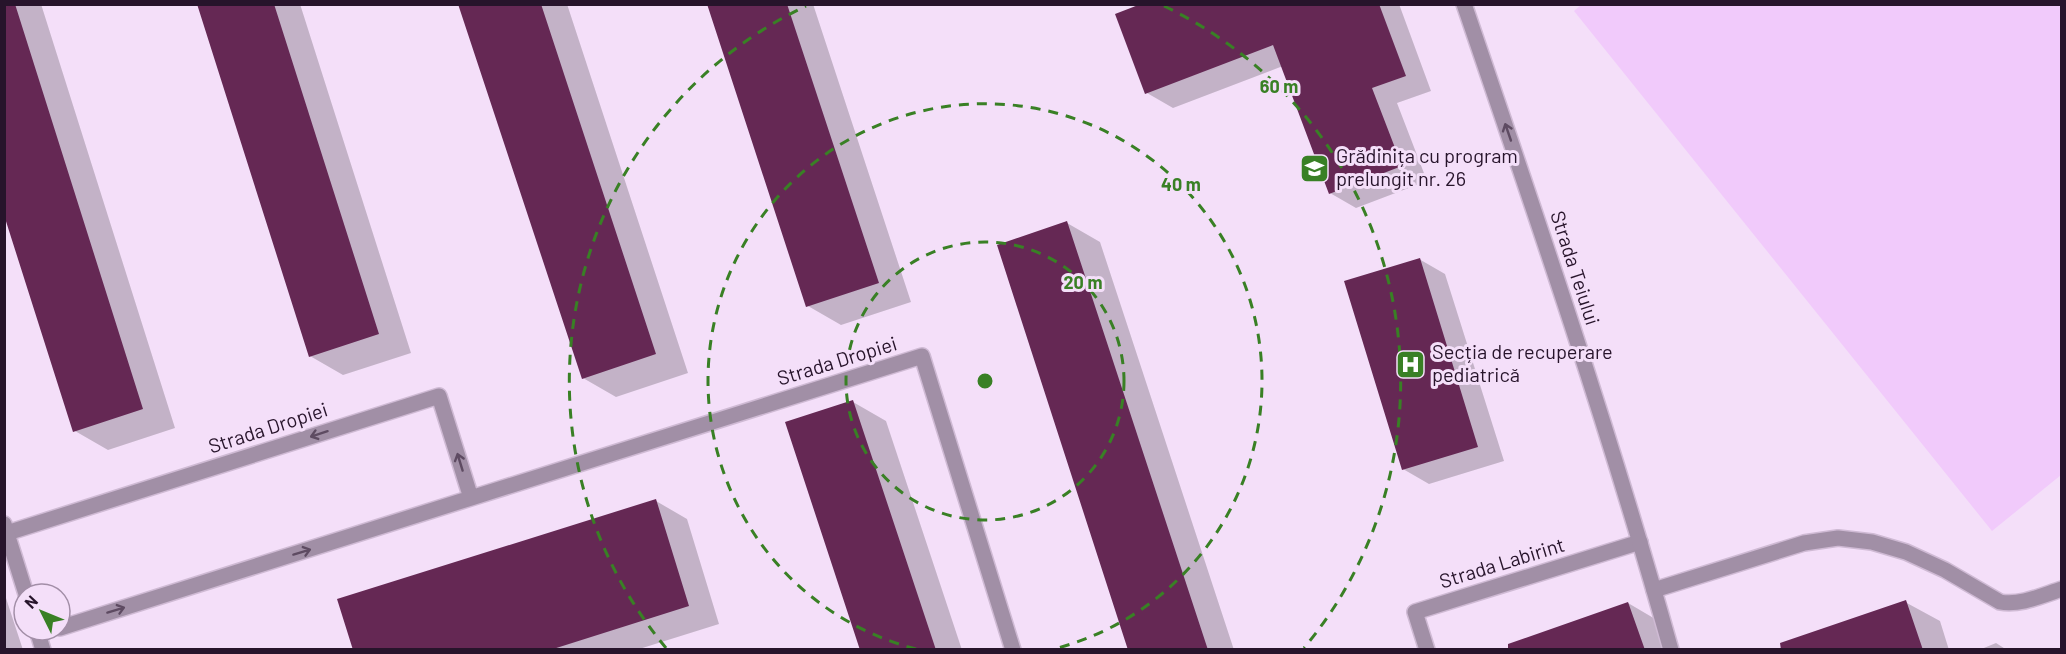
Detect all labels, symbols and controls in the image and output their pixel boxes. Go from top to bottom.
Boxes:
text: 60 m [1260,75,1298,97]
one-way arrow [1501,123,1512,142]
place label: Grădinița cu program prelungit nr. 26 [1336,143,1518,190]
school or university icon: Grădinița cu program prelungit nr. 26 [1299,152,1331,184]
text: 40 m [1161,173,1201,195]
street label: Strada Teiului [1546,208,1606,328]
text: 20 m [1064,271,1102,293]
street label: Strada Dropiei [774,330,899,390]
place label: Secția de recuperare pediatrică [1432,339,1613,386]
hospital icon: Secția de recuperare pediatrică [1395,348,1427,380]
centre of rings [975,371,995,391]
street label: Strada Dropiei [205,396,330,458]
one-way arrow [310,429,329,440]
one-way arrow [453,453,464,472]
street label: Strada Labirint [1436,532,1567,592]
one-way arrow [292,545,311,556]
north arrow [12,582,72,642]
text: N [20,591,41,612]
one-way arrow [106,604,125,615]

